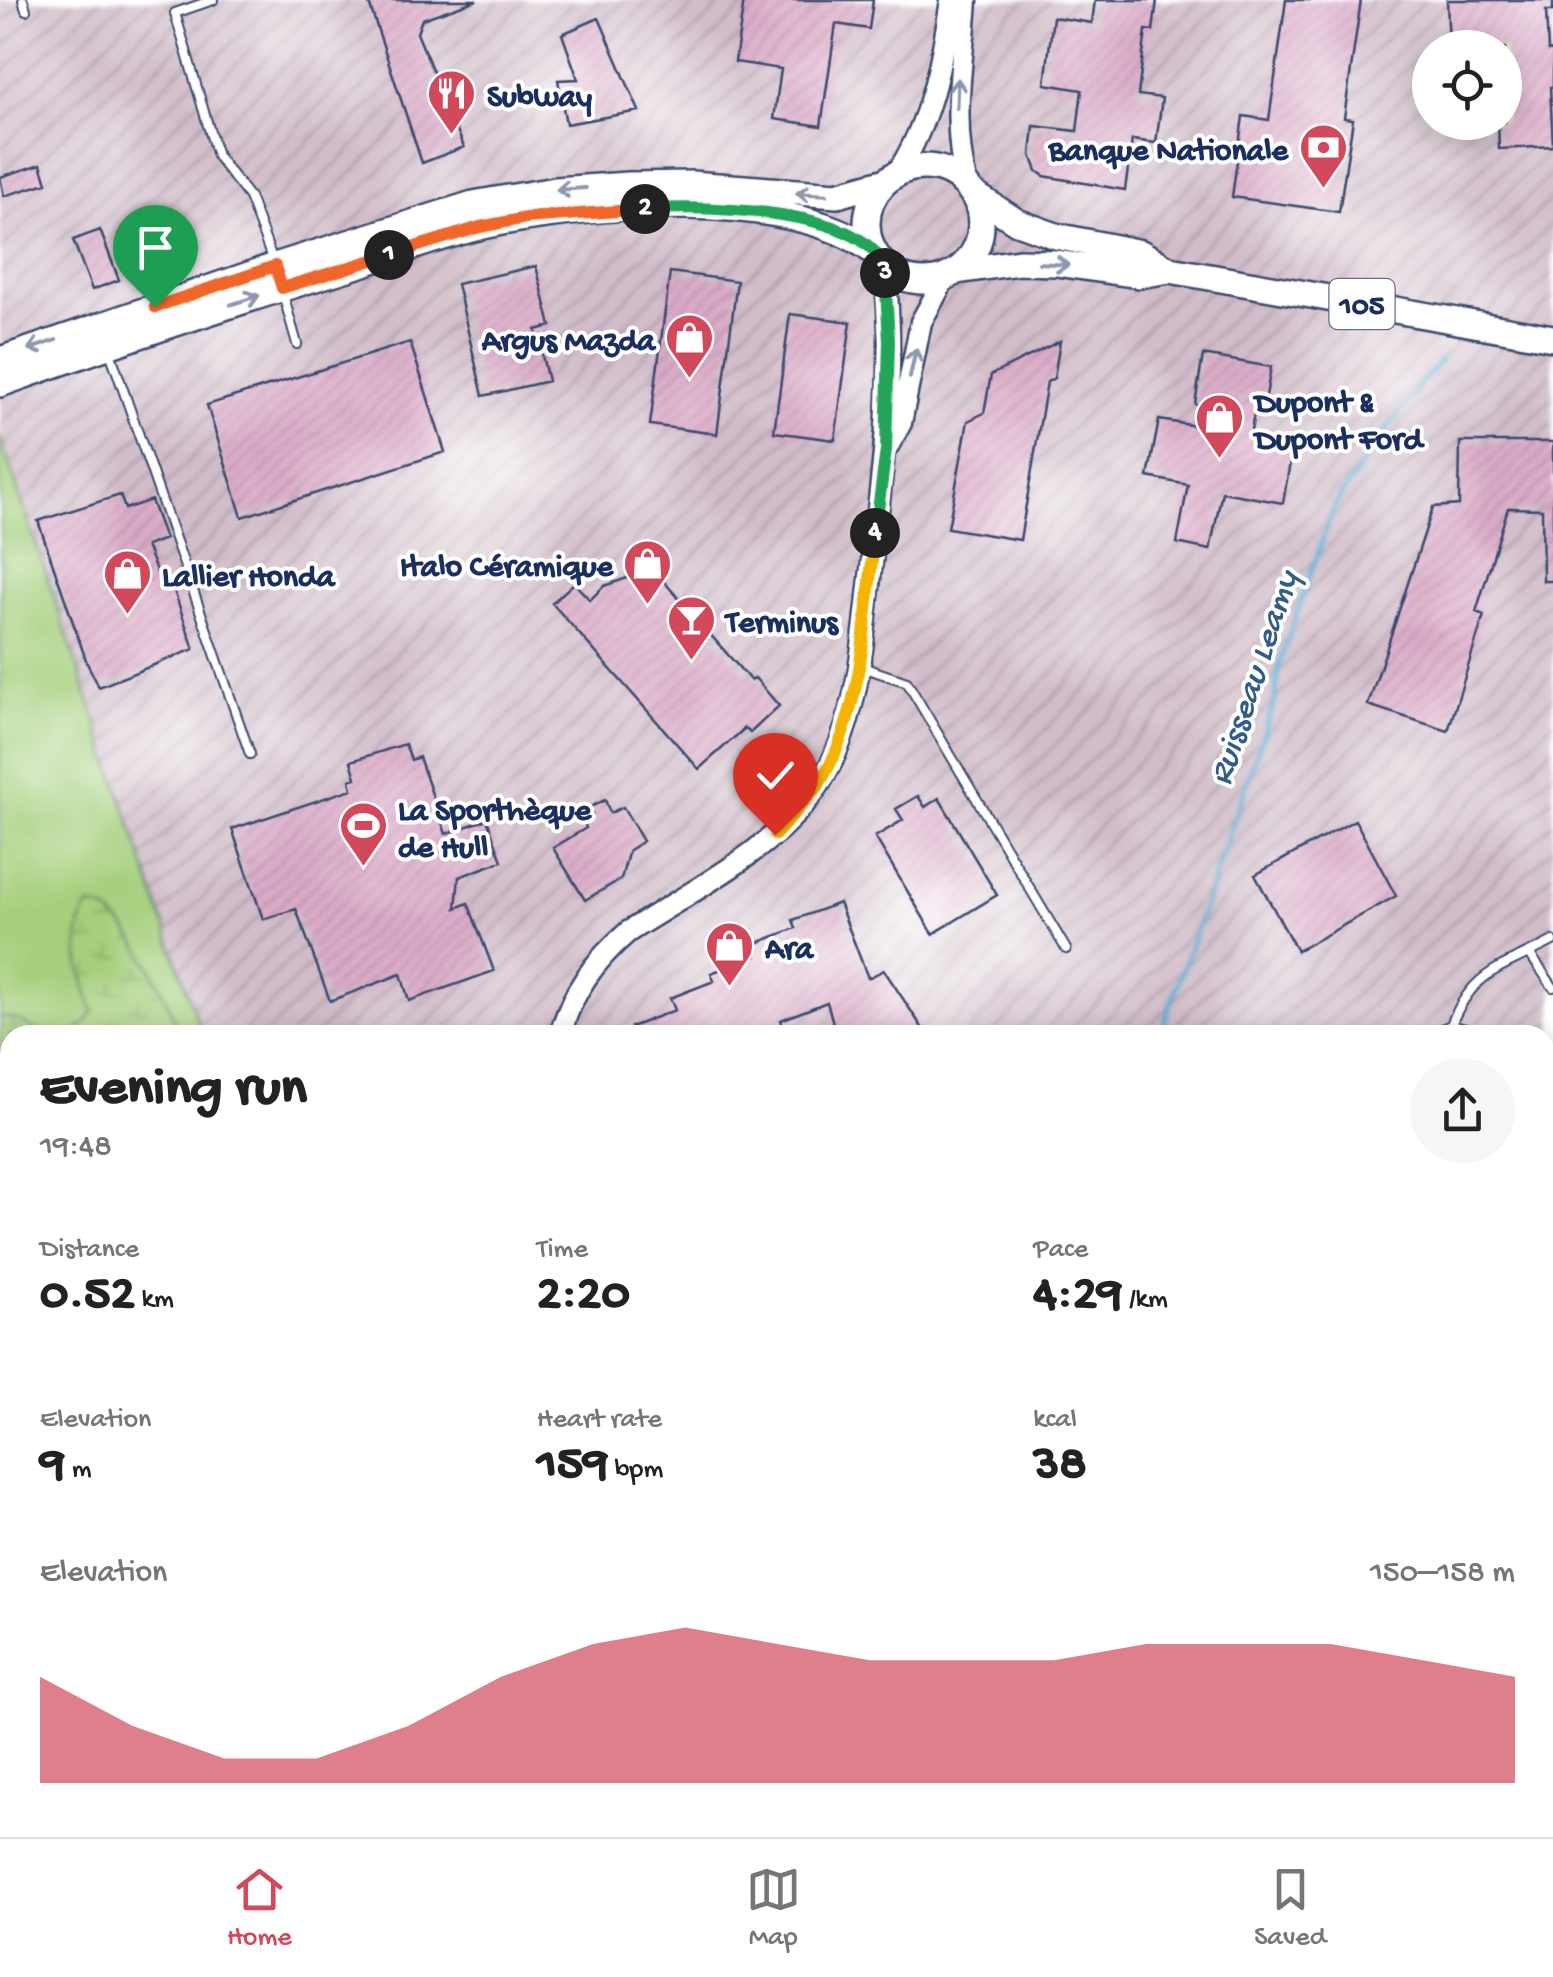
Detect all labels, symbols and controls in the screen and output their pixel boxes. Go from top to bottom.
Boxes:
map controls [1412,30,1522,140]
button: locate [1412,30,1522,140]
restaurant icon: Subway [426,68,478,136]
one-way arrow [948,77,967,109]
place label: Subway [487,80,592,118]
bank icon: Banque Nationale [1297,122,1349,190]
place label: Banque Nationale [1048,134,1289,172]
one-way arrow [555,179,587,198]
pin: 2 [620,184,670,234]
one-way arrow [796,184,828,203]
text: 2 [638,192,652,225]
pin [113,205,198,308]
icon: arrive [128,220,183,275]
pin: 1 [364,230,414,280]
text: 1 [383,238,395,271]
pin: 3 [860,248,910,298]
one-way arrow [1037,254,1069,273]
text: 3 [878,256,892,289]
road number: 105 [1330,279,1394,329]
one-way arrow [228,290,260,308]
shop icon: Argus Mazda [664,312,716,380]
place label: Argus Mazda [481,324,657,362]
one-way arrow [26,338,58,356]
one-way arrow [905,348,923,380]
place label: Dupont & Dupont Ford [1252,386,1425,461]
shop icon: Dupont & Dupont Ford [1194,392,1246,460]
pin: 4 [850,508,900,558]
text: 4 [868,516,882,549]
shop icon: Italo Céramique [622,538,674,606]
shop icon: Lallier Honda [101,548,153,616]
place label: Italo Céramique [400,550,614,588]
place label: Lallier Honda [162,560,337,598]
water label: Ruisseau Leamy [1202,564,1311,791]
bar icon: Terminus [665,594,717,662]
place label: Terminus [723,606,840,644]
pin [733,733,818,836]
icon: check [748,748,803,803]
place label: La Sporthèque de Hull [398,794,593,869]
sports icon: La Sporthèque de Hull [337,800,389,868]
shop icon: Ara [704,920,756,988]
place label: Ara [764,932,815,970]
button: share [1410,1058,1515,1163]
text: Evening run [40,1059,307,1123]
text: 19:48 [40,1129,112,1167]
text: Distance [40,1234,139,1267]
text: Time [537,1234,588,1267]
text: Pace [1033,1234,1088,1267]
text: 0.52 [40,1267,135,1326]
text: 2:20 [537,1267,630,1326]
text: 4:29 [1033,1267,1122,1326]
text: km [135,1284,174,1317]
text: /km [1122,1284,1168,1317]
text: Elevation [40,1404,151,1437]
text: Heart rate [537,1404,662,1437]
text: kcal [1033,1404,1077,1437]
text: 9 [40,1437,65,1496]
text: 159 [537,1437,608,1496]
text: 38 [1033,1437,1087,1496]
text: m [65,1454,92,1487]
text: bpm [608,1454,663,1487]
text: Elevation [40,1555,167,1593]
text: 150–158 m [1370,1555,1515,1593]
tab: Home [227,1862,292,1955]
tab: Map [746,1862,801,1955]
tab: Saved [1254,1862,1326,1955]

